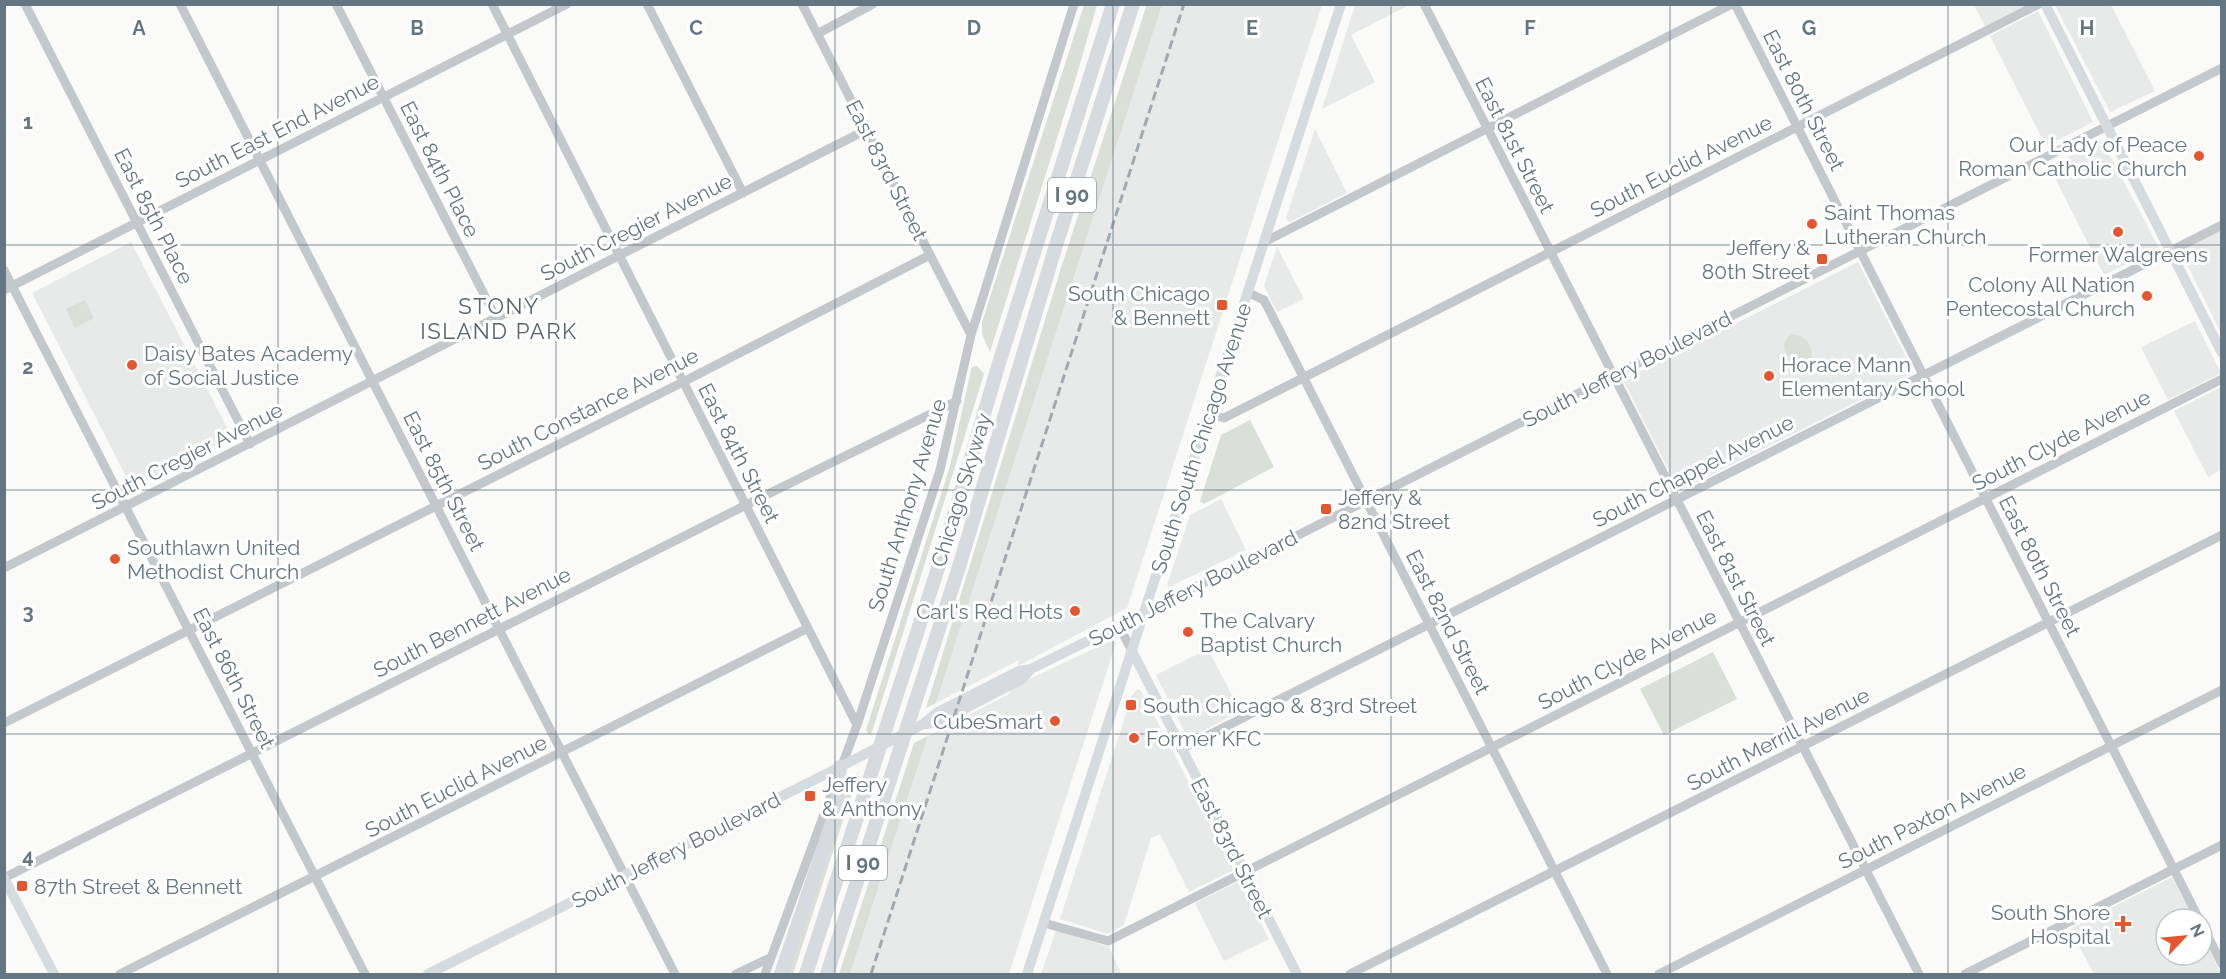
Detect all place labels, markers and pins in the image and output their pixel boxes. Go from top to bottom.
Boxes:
place label: Our Lady of Peace Roman Catholic Church [1958,132,2187,181]
marker: Our Lady of Peace Roman Catholic Church [2192,149,2206,163]
place label: Saint Thomas Lutheran Church [1824,200,1987,249]
marker: Saint Thomas Lutheran Church [1805,217,1819,231]
marker: Former Walgreens [2111,225,2125,239]
place label: Jeffery & 80th Street [1702,235,1810,284]
place label: Former Walgreens [2028,242,2208,267]
marker: Jeffery & 80th Street [1815,252,1829,266]
place label: Colony All Nation Pentecostal Church [1946,272,2135,321]
place label: South Chicago & Bennett [1068,281,1210,330]
marker: Colony All Nation Pentecostal Church [2140,289,2154,303]
marker: South Chicago & Bennett [1215,298,1229,312]
place label: Daisy Bates Academy of Social Justice [144,341,353,390]
place label: Horace Mann Elementary School [1781,352,1965,401]
marker: Daisy Bates Academy of Social Justice [125,358,139,372]
marker: Horace Mann Elementary School [1762,369,1776,383]
place label: Jeffery & 82nd Street [1338,485,1450,534]
marker: Jeffery & 82nd Street [1319,502,1333,516]
place label: Southlawn United Methodist Church [127,535,300,584]
marker: Southlawn United Methodist Church [108,552,122,566]
place label: Carl's Red Hots [916,599,1063,624]
marker: Carl's Red Hots [1068,604,1082,618]
place label: The Calvary Baptist Church [1200,608,1342,657]
marker: The Calvary Baptist Church [1181,625,1195,639]
place label: South Chicago & 83rd Street [1143,693,1417,718]
marker: South Chicago & 83rd Street [1124,698,1138,712]
place label: CubeSmart [933,709,1043,734]
marker: CubeSmart [1048,714,1062,728]
place label: Former KFC [1146,726,1261,751]
marker: Former KFC [1127,731,1141,745]
place label: Jeffery & Anthony [822,772,922,821]
marker: Jeffery & Anthony [803,789,817,803]
place label: 87th Street & Bennett [34,874,242,899]
marker: 87th Street & Bennett [15,879,29,893]
place label: South Shore Hospital [1991,900,2110,949]
marker: South Shore Hospital [2114,915,2132,933]

